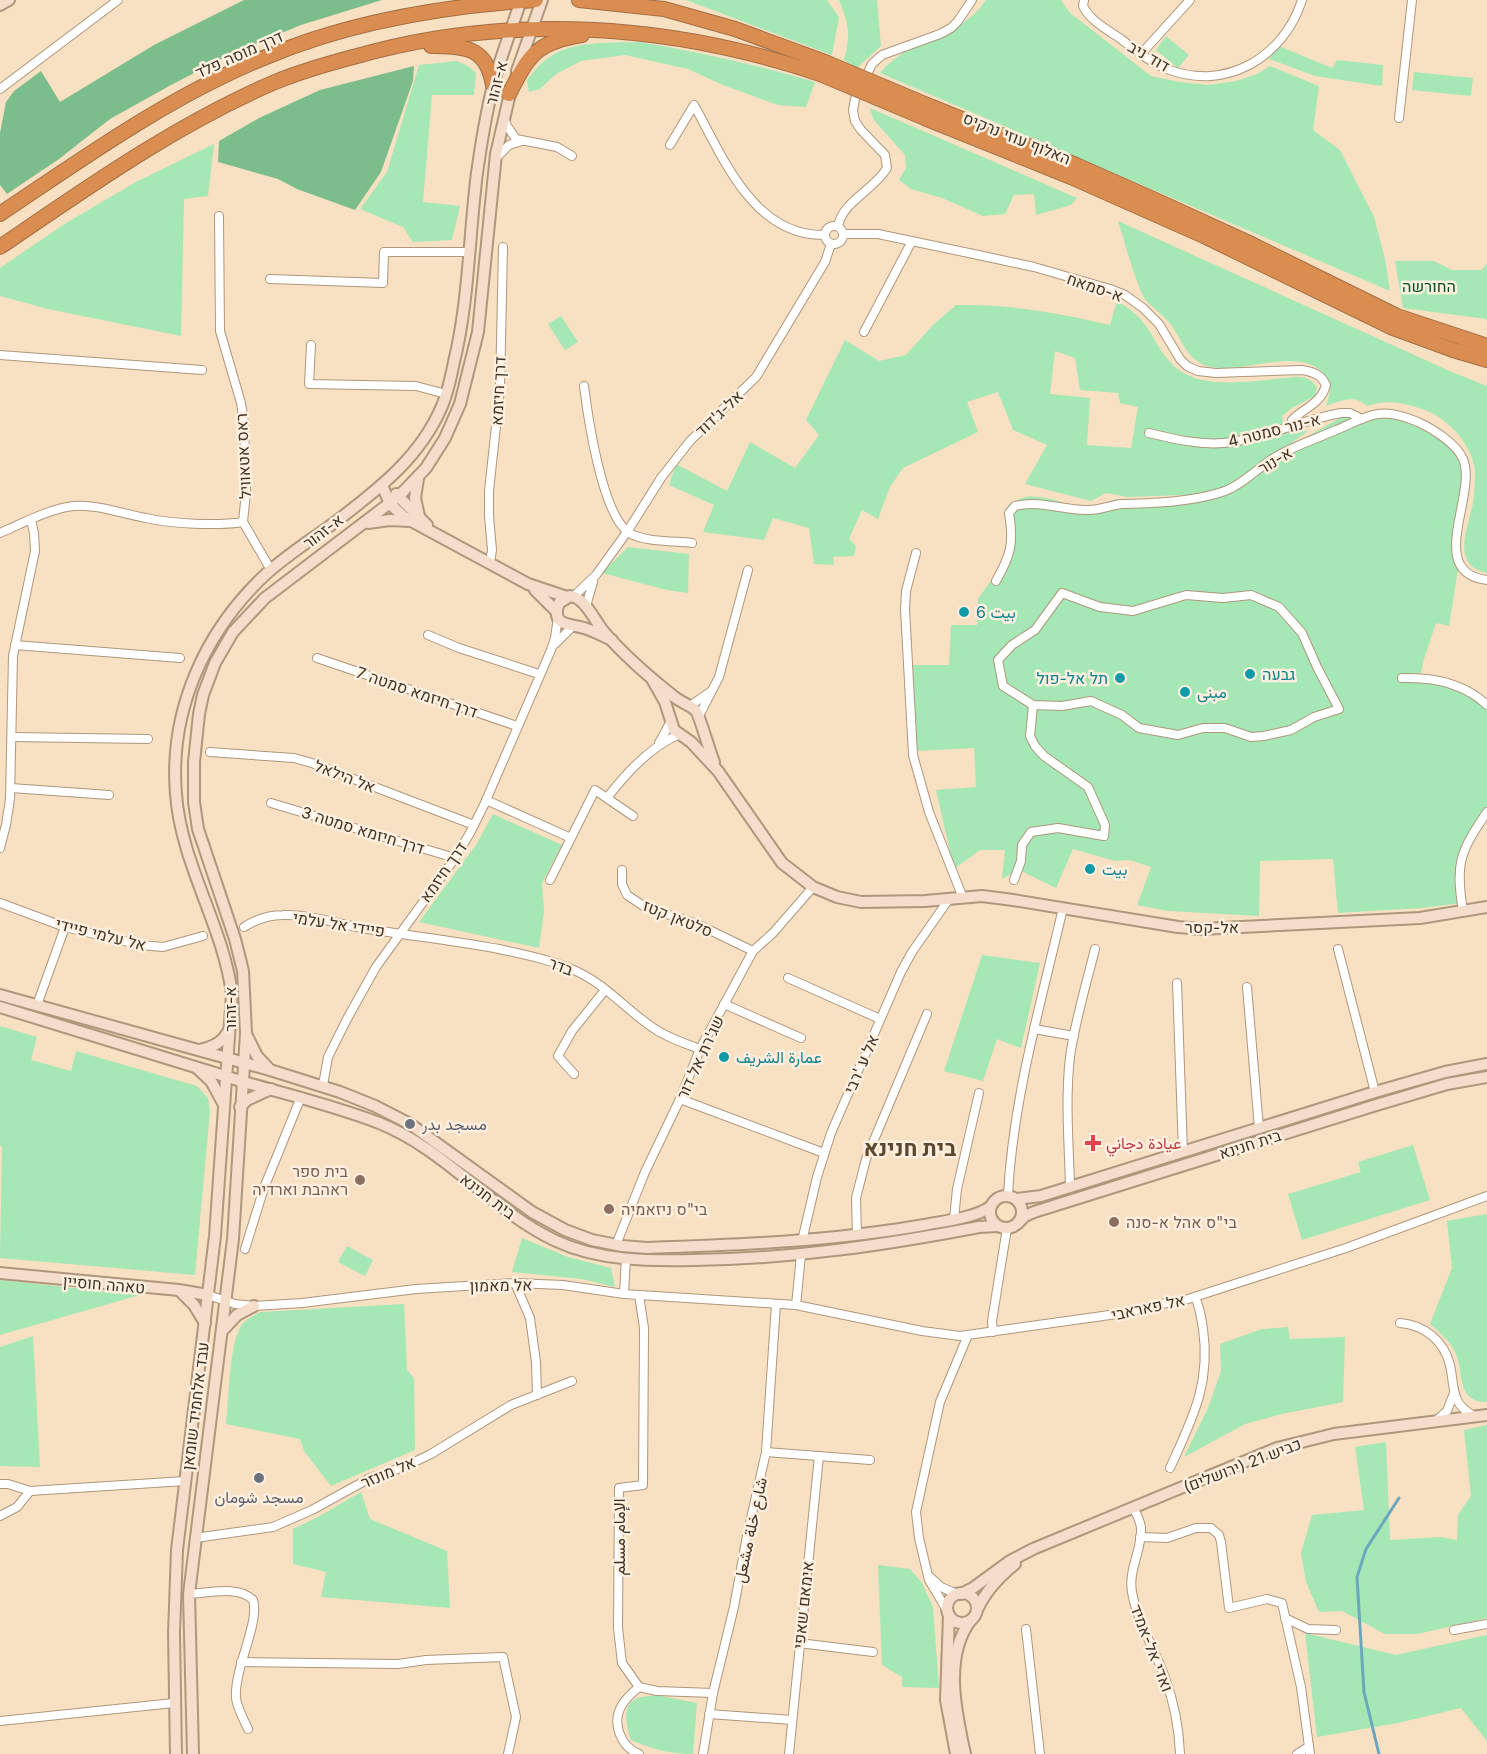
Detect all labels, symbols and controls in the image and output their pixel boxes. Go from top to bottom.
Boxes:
street label: דרך מוסה פלד [192,26,286,82]
street label: דוד ניב [1125,36,1173,76]
street label: א-זהור [480,59,512,107]
street label: האלוף עוזי נרקיס [960,107,1074,169]
street label: א-סמאח [1064,268,1126,306]
park label: החורשה [1402,276,1456,296]
street label: דרך חיזמא [486,356,510,426]
street label: אל-ג'דוד [691,386,747,440]
street label: א-נור סמטה 4 [1226,409,1322,451]
street label: ראס אטאוויל [231,413,255,499]
street label: א-נור [1254,442,1296,478]
street label: א-זהור [299,509,347,553]
place label: بيت 6 [976,602,1016,622]
marker: بيت 6 [957,605,971,619]
street label: דרך חיזמא סמטה 7 [354,662,480,722]
place label: גבעה [1262,664,1295,684]
marker: גבעה [1243,667,1257,681]
place label: תל אל-פול [1036,668,1108,688]
marker: תל אל-פול [1113,671,1127,685]
place label: مبنى [1197,682,1227,703]
marker: مبنى [1178,685,1192,699]
street label: אל הילאל [312,755,378,797]
street label: דרך חיזמא סמטה 3 [299,802,427,858]
street label: דרך חיזמא [415,838,471,906]
place label: بيت [1102,859,1127,879]
marker: بيت [1083,862,1097,876]
street label: סלטאן קטז [640,895,716,941]
street label: פיידי אל עלמי [292,907,386,941]
street label: אל עלמי פיידי [54,913,148,955]
street label: אל-קסר [1185,917,1239,937]
street label: בדר [546,952,577,980]
street label: א-זהור [220,986,240,1032]
street label: שג'רת אל דור [672,1012,728,1102]
street label: אל ע 'רבי [839,1031,883,1097]
place label: عمارة الشريف [736,1047,822,1068]
marker: عمارة الشريف [717,1050,731,1064]
place label: مسجد بدر [421,1114,487,1135]
marker: مسجد بدر [403,1117,417,1131]
street label: בית חנינא [1216,1124,1284,1163]
place label: عيادة دجاني [1106,1133,1181,1157]
marker: عيادة دجاني [1084,1134,1102,1152]
district label: בית חנינא [864,1135,956,1161]
place label: בית ספר ראהבת וארדיה [252,1161,349,1199]
street label: בית חנינא [456,1169,520,1224]
marker: בית ספר ראהבת וארדיה [353,1173,367,1187]
place label: בי"ס ניזאמיה [621,1199,708,1219]
marker: בי"ס ניזאמיה [602,1202,616,1216]
place label: בי"ס אהל א-סנה [1126,1212,1237,1232]
marker: בי"ס אהל א-סנה [1107,1215,1121,1229]
street label: טאהה חוסיין [62,1270,146,1298]
street label: אל מאמון [469,1274,533,1296]
street label: אל פאראבי [1109,1289,1187,1325]
street label: עבד אלחמיד שומאן [177,1341,213,1471]
street label: כביש 21 (ירושלים) [1180,1433,1304,1497]
street label: אל מונזר [358,1452,418,1492]
marker: مسجد شومان [252,1471,266,1485]
street label: شارع خلة مشعل [729,1475,773,1585]
place label: مسجد شومان [214,1487,304,1508]
street label: الإمام مسلم [609,1499,630,1575]
street label: אימאם שאפי [788,1560,818,1650]
street label: ואדי אל-אמיד [1126,1601,1178,1695]

